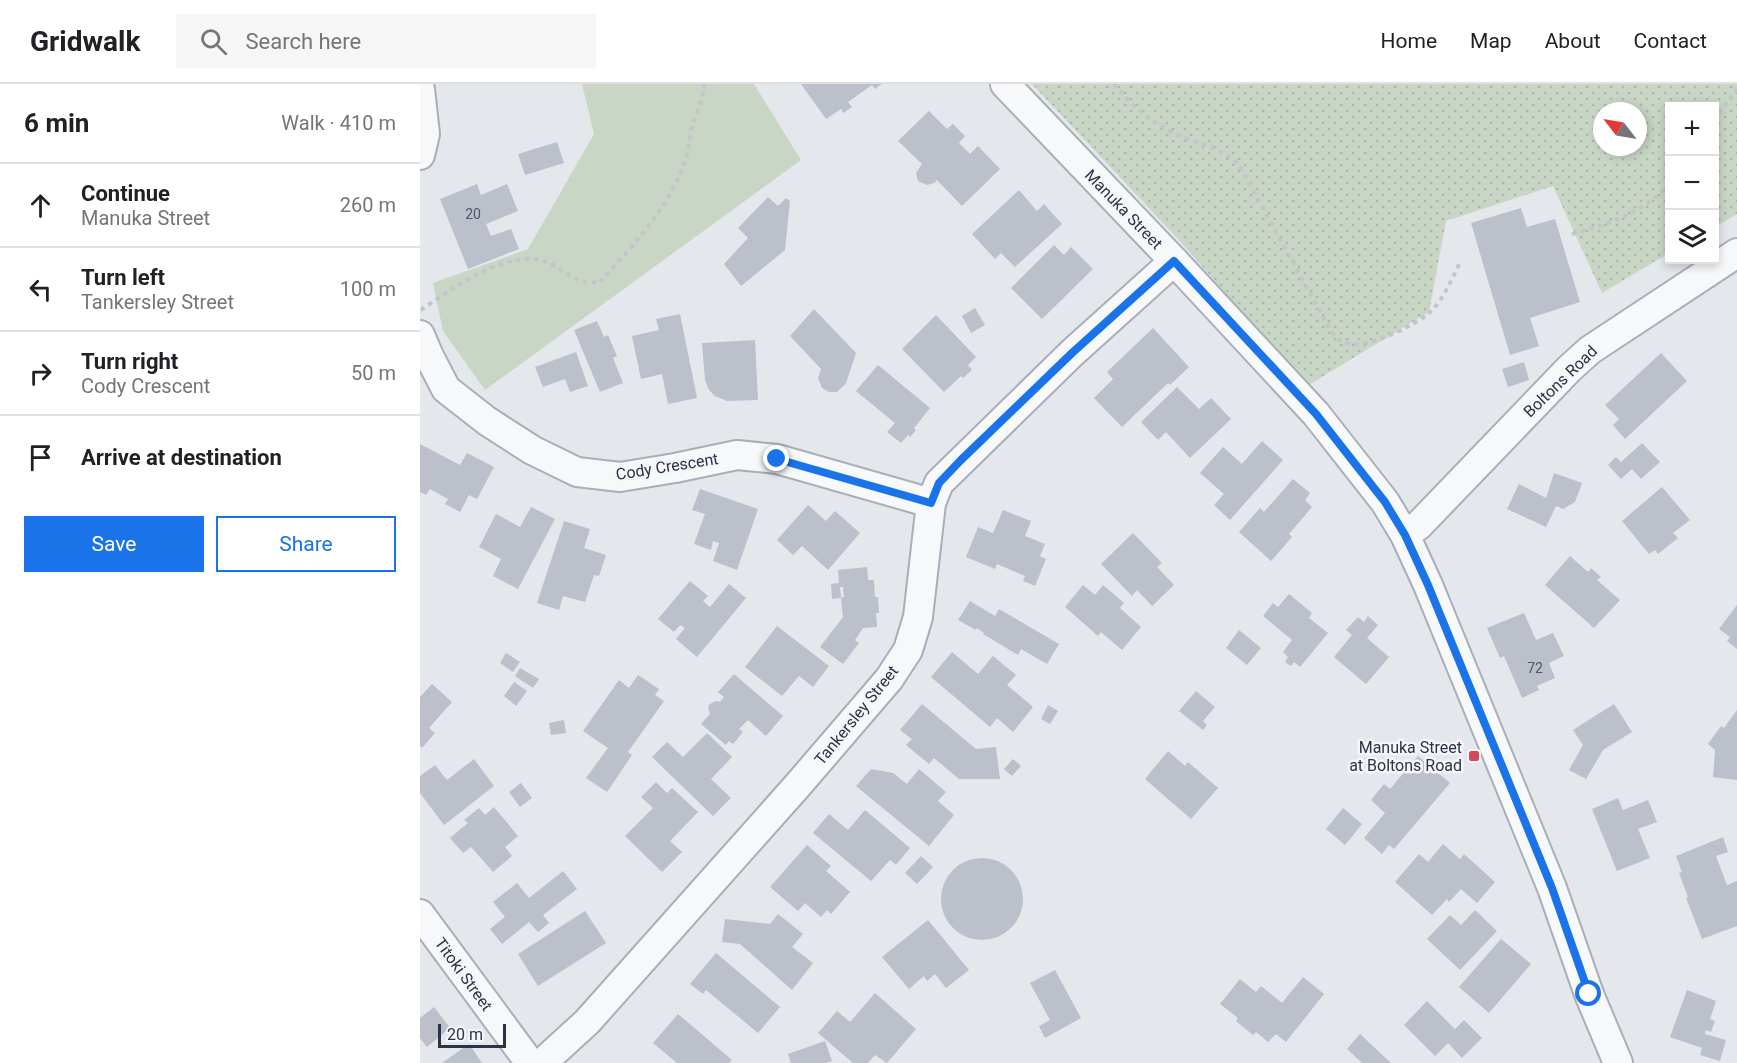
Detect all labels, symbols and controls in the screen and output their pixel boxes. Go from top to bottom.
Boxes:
search box [176,14,596,68]
text: Gridwalk [30,25,140,58]
icon: search [197,25,230,58]
text: Search here [245,29,361,54]
text: Home [1381,29,1437,53]
text: Map [1470,29,1512,53]
text: About [1545,29,1601,53]
text: Contact [1634,29,1707,53]
north arrow [1593,102,1647,156]
map controls [1665,102,1719,264]
button: + [1665,102,1719,156]
text: 6 min [24,108,89,138]
text: Walk · 410 m [281,111,396,135]
button: − [1665,156,1719,210]
street label: Manuka Street [1081,166,1166,253]
text: Continue [81,181,170,206]
icon: ahead [24,189,57,222]
text: 260 m [340,193,396,217]
text: Manuka Street [81,206,210,230]
house number: 20 [465,206,481,222]
button: layers [1665,210,1719,264]
text: Turn left [81,265,165,290]
icon: left [24,273,57,306]
text: 100 m [340,277,396,301]
text: Tankersley Street [81,290,234,314]
street label: Boltons Road [1520,342,1601,421]
text: Turn right [81,349,178,374]
icon: right [24,357,57,390]
text: 50 m [351,361,396,385]
text: Cody Crescent [81,374,210,398]
icon: arrive [24,441,57,474]
text: Arrive at destination [81,445,282,470]
route end [763,445,789,471]
street label: Cody Crescent [614,449,720,484]
button: Save [24,516,204,572]
button: Share [216,516,396,572]
house number: 72 [1527,660,1543,676]
street label: Tankersley Street [811,662,902,769]
place label: Manuka Street at Boltons Road [1349,738,1462,775]
marker: Manuka Street at Boltons Road [1467,749,1481,763]
street label: Titoki Street [431,934,497,1015]
route start [1575,980,1601,1006]
scale bar [438,1021,506,1048]
text: 20 m [447,1025,483,1044]

